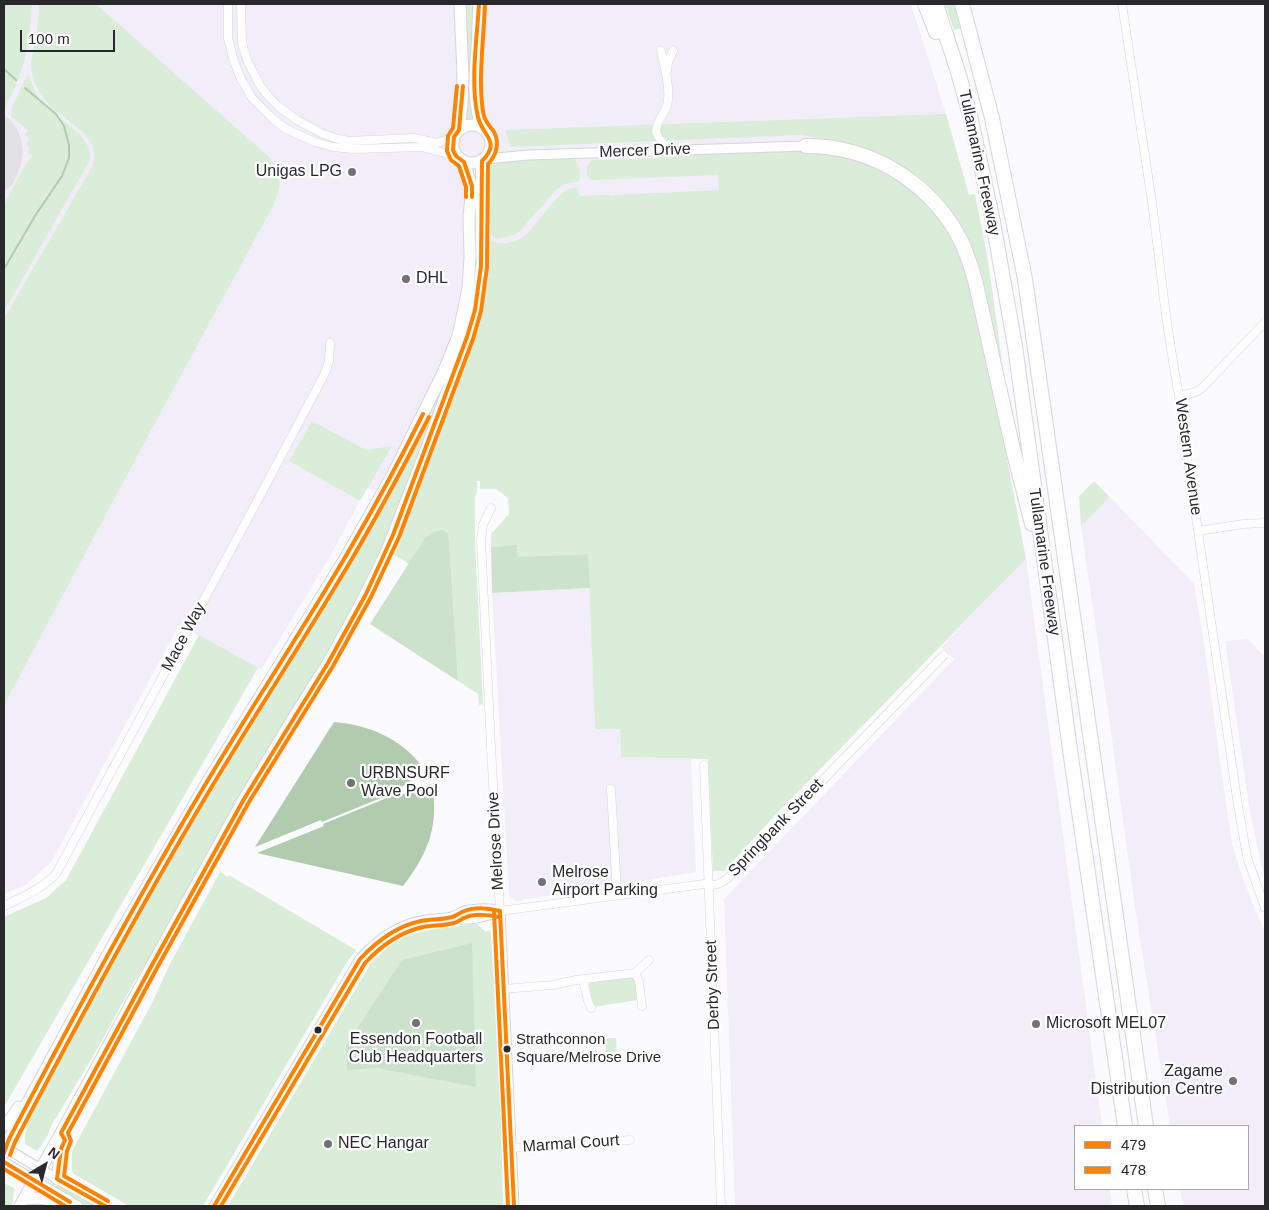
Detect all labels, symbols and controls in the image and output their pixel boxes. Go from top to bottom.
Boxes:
scale bar [22,20,118,52]
text: 100 m [28,30,70,47]
street label: Tullamarine Freeway [954,88,1004,238]
street label: Mercer Drive [599,140,691,162]
place label: Unigas LPG [256,162,342,182]
marker: Unigas LPG [346,166,358,178]
place label: DHL [416,269,448,289]
marker: DHL [400,273,412,285]
street label: Western Avenue [1170,397,1206,517]
street label: Tullamarine Freeway [1024,487,1064,637]
street label: Mace Way [158,599,210,675]
place label: URBNSURF Wave Pool [361,764,450,802]
street label: Springbank Street [725,775,827,881]
marker: URBNSURF Wave Pool [345,777,357,789]
street label: Melrose Drive [484,791,508,891]
place label: Melrose Airport Parking [552,863,658,901]
marker: Melrose Airport Parking [536,876,548,888]
street label: Derby Street [702,940,724,1030]
place label: Microsoft MEL07 [1046,1014,1166,1034]
marker: Essendon Football Club Headquarters [410,1017,422,1029]
marker: Microsoft MEL07 [1030,1018,1042,1030]
unlabelled marker [313,1025,323,1035]
place label: Essendon Football Club Headquarters [349,1030,483,1068]
place label: Strathconnon Square/Melrose Drive [516,1031,661,1066]
marker: Strathconnon Square/Melrose Drive [502,1044,512,1054]
place label: Zagame Distribution Centre [1090,1062,1223,1100]
marker: Zagame Distribution Centre [1227,1075,1239,1087]
legend [1074,1125,1249,1190]
street label: Marmal Court [522,1131,620,1157]
place label: NEC Hangar [338,1134,429,1154]
text: 479 [1121,1136,1146,1153]
marker: NEC Hangar [322,1138,334,1150]
north arrow [20,1140,70,1190]
text: N [45,1144,63,1162]
text: 478 [1121,1161,1146,1178]

